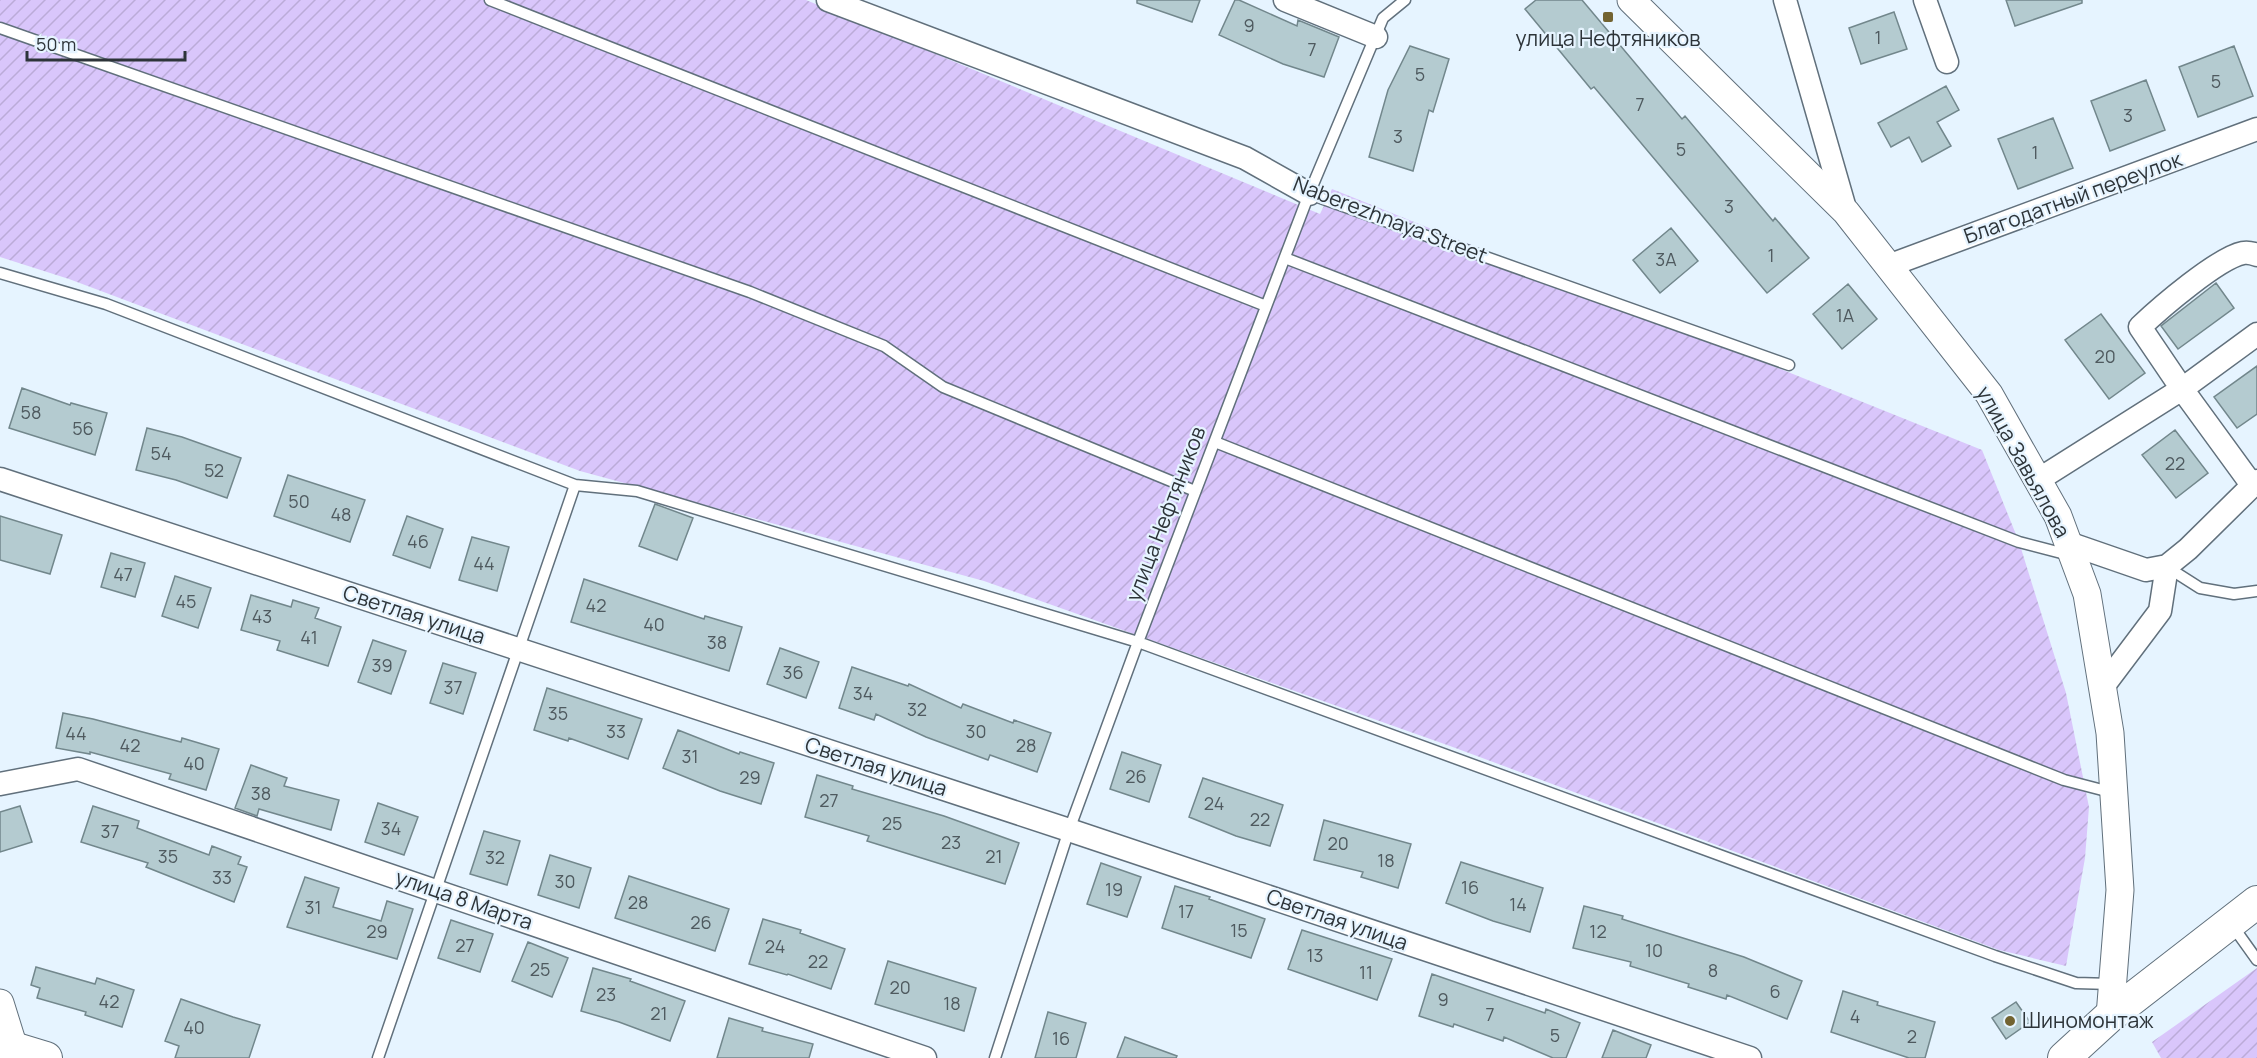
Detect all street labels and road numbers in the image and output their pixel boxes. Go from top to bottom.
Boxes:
street label: Благодатный переулок [1960,144,2186,250]
street label: Naberezhnaya Street [1289,169,1491,269]
street label: улица Завьялова [1971,381,2077,542]
street label: улица Нефтяников [1119,422,1211,605]
street label: Светлая улица [340,578,489,650]
street label: Светлая улица [802,730,951,802]
street label: улица 8 Марта [392,862,537,936]
street label: Светлая улица [1263,882,1412,956]

